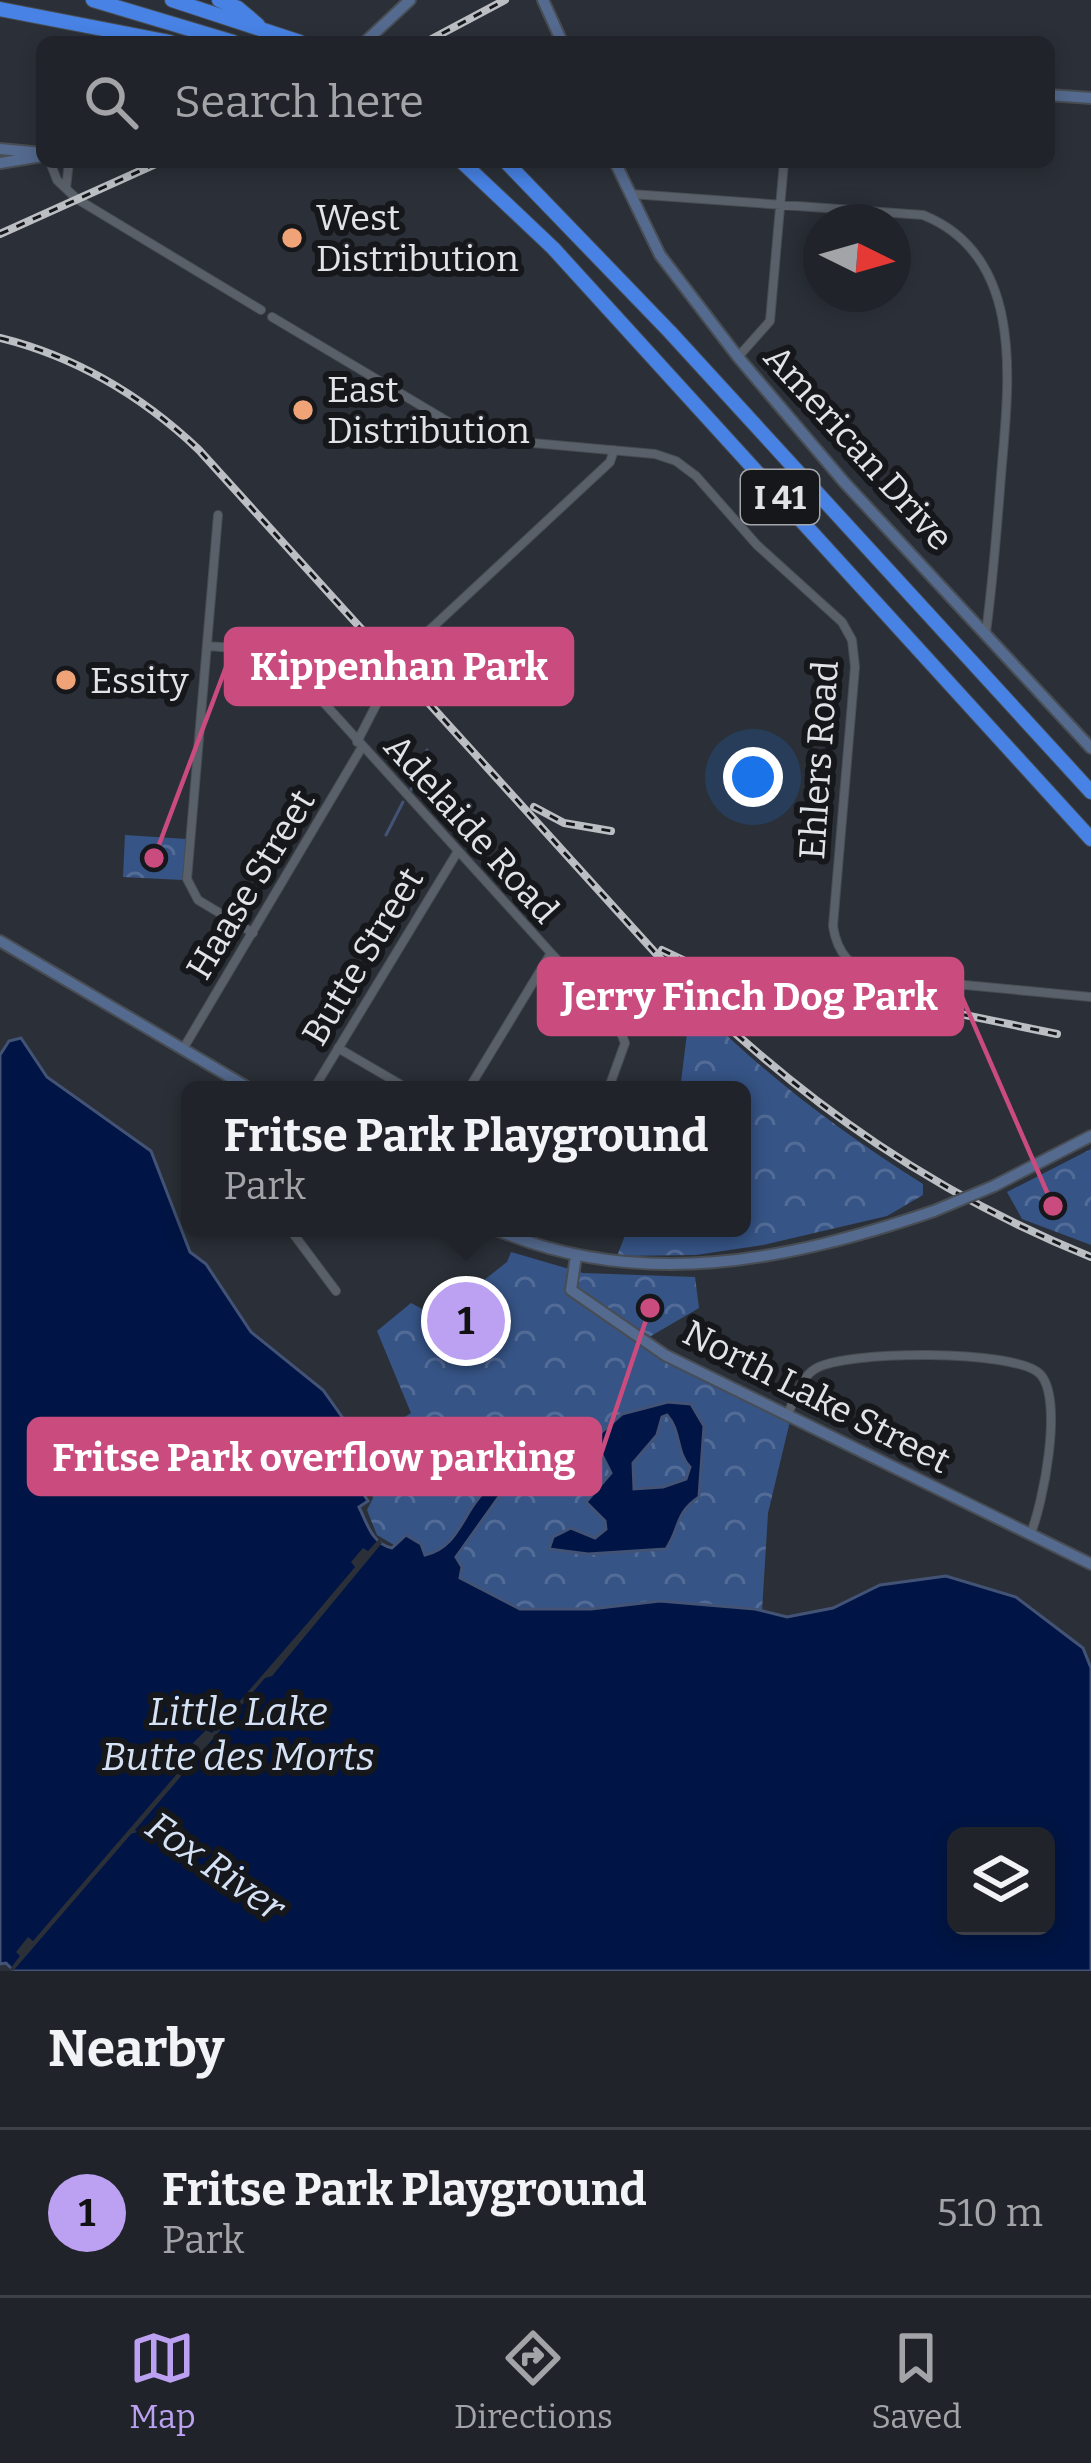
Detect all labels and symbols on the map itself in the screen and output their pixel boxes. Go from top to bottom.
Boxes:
place label: West Distribution [316,196,519,281]
north arrow [803,204,911,312]
marker: West Distribution [279,225,305,251]
street label: American Drive [755,336,962,559]
place label: East Distribution [327,368,530,453]
marker: East Distribution [290,397,316,423]
road number: I 41 [741,470,819,524]
callout: Kippenhan Park [226,629,572,704]
text: Kippenhan Park [250,644,548,690]
place label: Essity [90,659,190,703]
street label: Ehlers Road [790,659,848,861]
marker: Essity [53,667,79,693]
street label: Adelaide Road [375,725,568,932]
your location [723,747,783,807]
street label: Haase Street [177,782,325,987]
street label: Butte Street [293,860,433,1053]
callout: Jerry Finch Dog Park [539,959,962,1034]
text: Jerry Finch Dog Park [560,974,938,1020]
pin: 1 [427,1276,505,1366]
street label: North Lake Street [676,1311,957,1483]
callout: Fritse Park overflow parking [29,1419,600,1494]
text: Fritse Park overflow parking [52,1435,576,1481]
water label: Little Lake Butte des Morts [102,1689,374,1780]
water label: Fox River [138,1803,295,1932]

